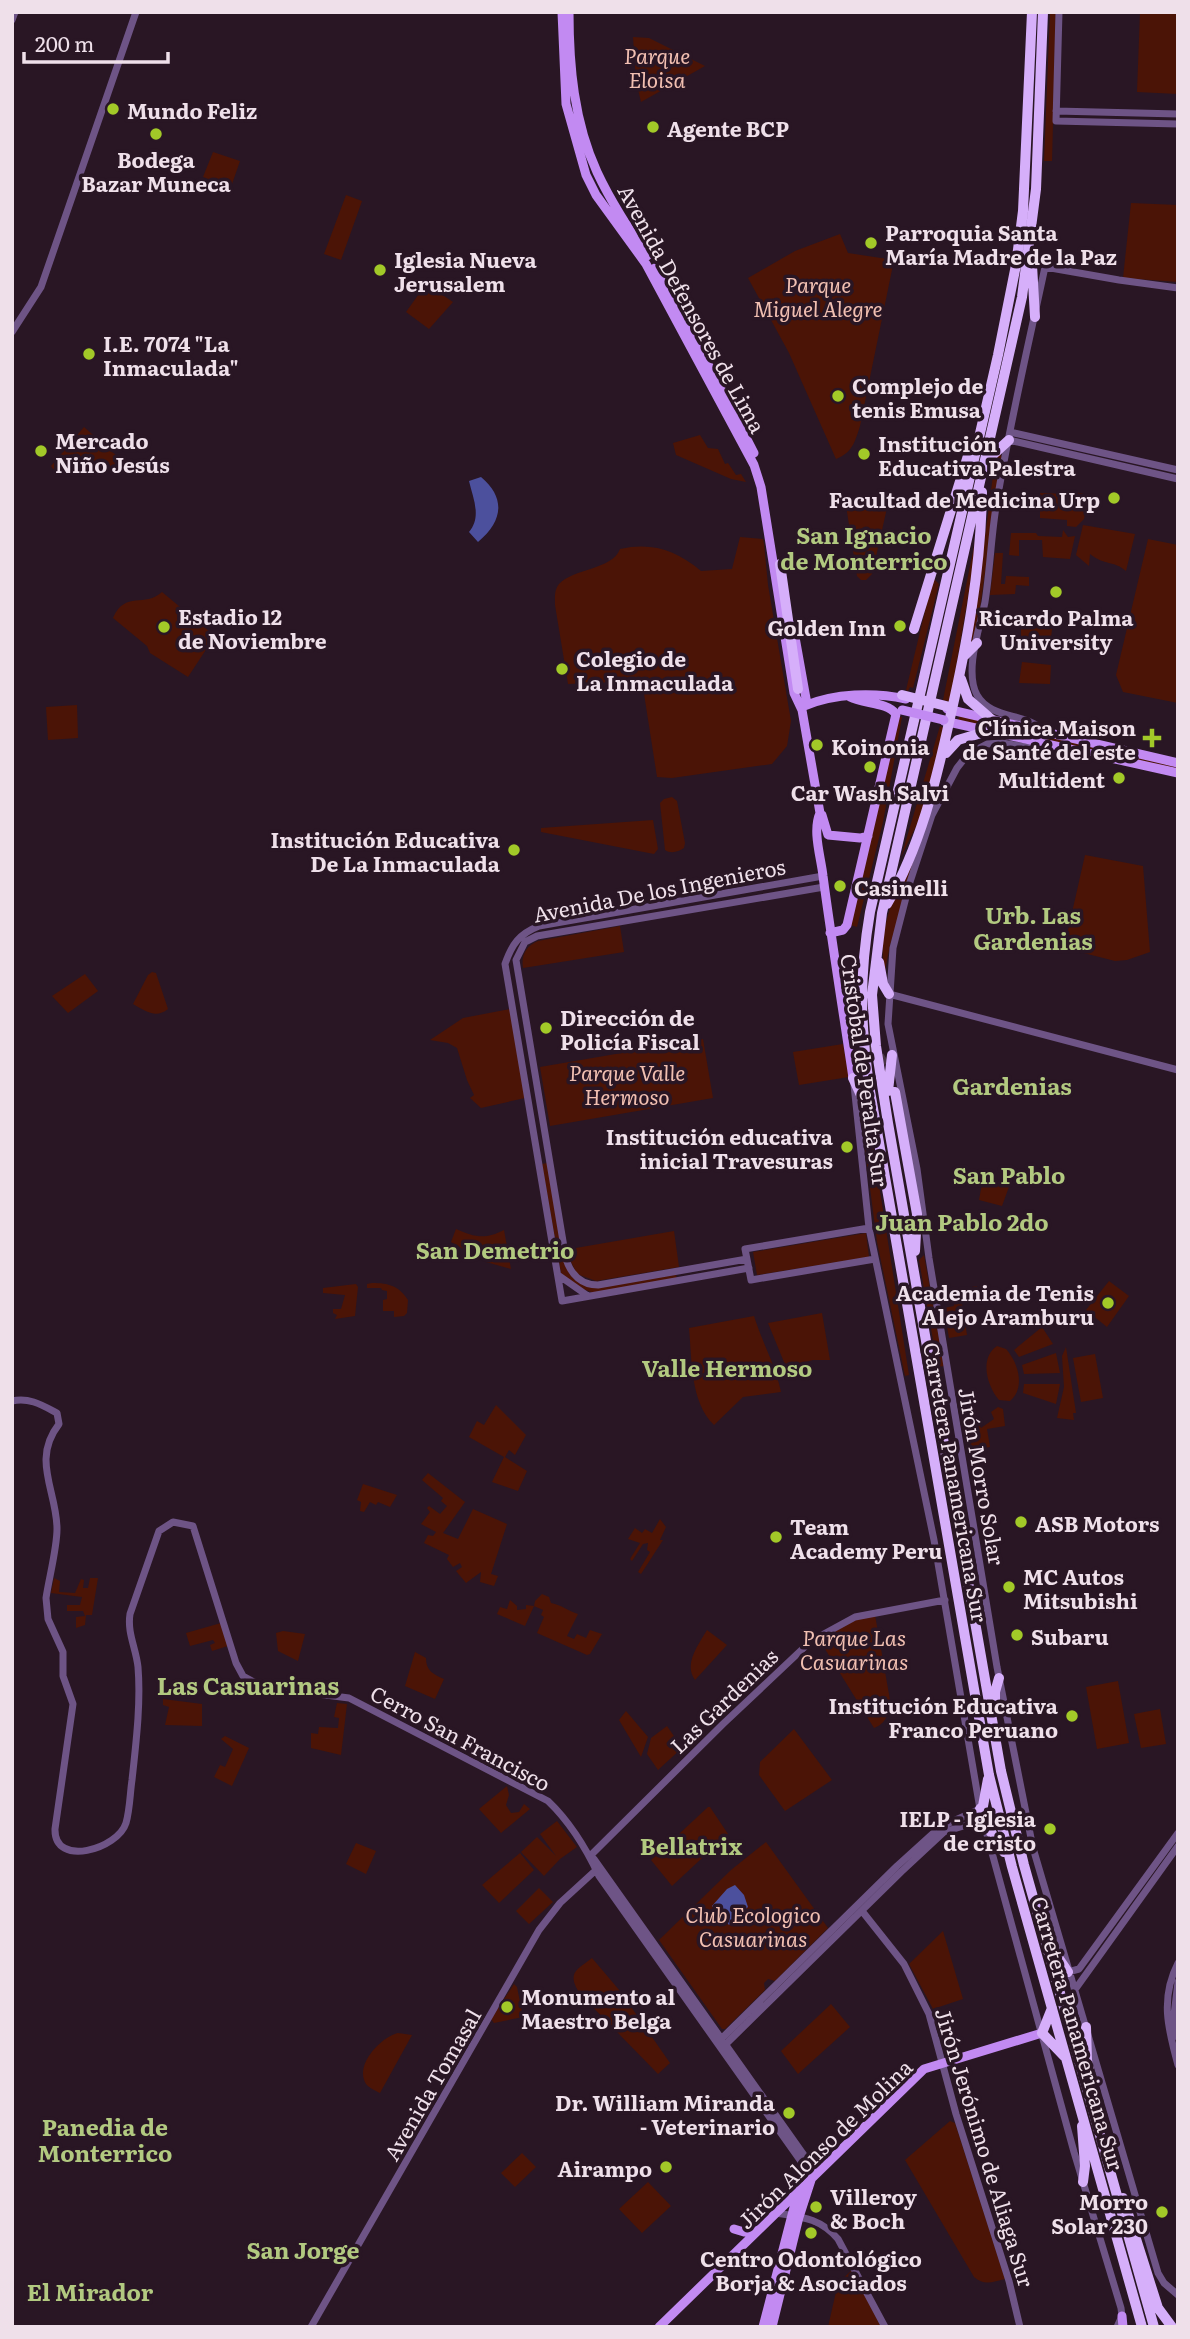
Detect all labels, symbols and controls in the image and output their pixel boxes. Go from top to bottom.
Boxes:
scale bar [24,21,168,65]
text: 200 m [35,27,95,58]
park label: Parque Eloisa [624,39,690,94]
place label: Mundo Feliz [127,94,257,125]
marker: Mundo Feliz [105,101,121,117]
place label: Agente BCP [667,112,789,143]
marker: Agente BCP [645,119,661,135]
marker: Bodega Bazar Muneca [148,126,164,142]
place label: Bodega Bazar Muneca [81,143,232,198]
street label: Avenida Defensores de Lima [612,178,775,439]
place label: Parroquia Santa María Madre de la Paz [885,216,1117,271]
marker: Parroquia Santa María Madre de la Paz [863,235,879,251]
place label: Iglesia Nueva Jerusalem [394,243,537,298]
marker: Iglesia Nueva Jerusalem [372,262,388,278]
park label: Parque Miguel Alegre [753,268,883,323]
place label: I.E. 7074 "La Inmaculada" [103,327,239,382]
marker: I.E. 7074 "La Inmaculada" [81,346,97,362]
place label: Complejo de tenis Emusa [852,369,984,424]
marker: Complejo de tenis Emusa [830,388,846,404]
place label: Mercado Niño Jesús [55,424,170,479]
place label: Institución Educativa Palestra [878,427,1076,482]
marker: Mercado Niño Jesús [33,443,49,459]
marker: Institución Educativa Palestra [856,446,872,462]
place label: Facultad de Medicina Urp [829,483,1100,514]
marker: Facultad de Medicina Urp [1106,490,1122,506]
district label: San Ignacio de Monterrico [780,517,948,577]
marker: Ricardo Palma University [1048,584,1064,600]
place label: Estadio 12 de Noviembre [178,600,327,655]
place label: Ricardo Palma University [978,601,1134,656]
place label: Golden Inn [767,611,886,642]
marker: Golden Inn [892,618,908,634]
marker: Estadio 12 de Noviembre [156,619,172,635]
place label: Colegio de La Inmaculada [576,642,734,697]
marker: Colegio de La Inmaculada [554,661,570,677]
place label: Clínica Maison de Santé del este [962,711,1136,766]
marker: Clínica Maison de Santé del este [1142,728,1162,748]
place label: Koinonia [831,730,931,761]
marker: Koinonia [809,737,825,753]
marker: Car Wash Salvi [862,759,878,775]
place label: Multident [998,763,1106,794]
marker: Multident [1111,770,1127,786]
place label: Car Wash Salvi [791,776,950,807]
place label: Institución Educativa De La Inmaculada [271,823,501,878]
marker: Institución Educativa De La Inmaculada [506,842,522,858]
street label: Avenida De los Ingenieros [530,849,788,929]
place label: Casinelli [854,871,948,902]
marker: Casinelli [832,878,848,894]
district label: Urb. Las Gardenias [973,897,1093,957]
street label: Cristobal de Peralta Sur [834,952,898,1188]
place label: Dirección de Policía Fiscal [560,1001,700,1056]
marker: Dirección de Policía Fiscal [538,1020,554,1036]
park label: Parque Valle Hermoso [569,1056,685,1111]
district label: Gardenias [952,1068,1072,1102]
place label: Institución educativa inicial Travesuras [606,1120,834,1175]
marker: Institución educativa inicial Travesuras [839,1139,855,1155]
district label: San Pablo [953,1157,1065,1191]
district label: Juan Pablo 2do [875,1204,1049,1238]
district label: San Demetrio [416,1232,574,1266]
place label: Academia de Tenis Alejo Aramburu [896,1276,1094,1331]
marker: Academia de Tenis Alejo Aramburu [1100,1295,1116,1311]
street label: Carretera Panamericana Sur [917,1340,997,1624]
district label: Valle Hermoso [642,1350,812,1384]
street label: Jirón Morro Solar [952,1385,1014,1567]
place label: ASB Motors [1035,1507,1160,1538]
place label: Team Academy Peru [790,1510,942,1565]
marker: ASB Motors [1013,1514,1029,1530]
marker: Team Academy Peru [768,1529,784,1545]
place label: MC Autos Mitsubishi [1023,1560,1138,1615]
marker: MC Autos Mitsubishi [1001,1579,1017,1595]
place label: Subaru [1031,1620,1109,1651]
park label: Parque Las Casuarinas [800,1621,908,1676]
marker: Subaru [1009,1627,1025,1643]
street label: Las Gardenias [662,1640,784,1760]
district label: Las Casuarinas [157,1667,339,1702]
street label: Cerro San Francisco [365,1676,557,1798]
place label: Institución Educativa Franco Peruano [829,1689,1059,1744]
marker: Institución Educativa Franco Peruano [1064,1708,1080,1724]
place label: IELP - Iglesia de cristo [900,1802,1037,1857]
marker: IELP - Iglesia de cristo [1042,1821,1058,1837]
district label: Bellatrix [640,1828,742,1862]
street label: Carretera Panamericana Sur [1025,1892,1133,2174]
park label: Club Ecologico Casuarinas [685,1898,821,1953]
place label: Monumento al Maestro Belga [521,1980,676,2035]
marker: Monumento al Maestro Belga [499,1999,515,2015]
street label: Avenida Tomasal [375,2002,487,2166]
street label: Jirón Jerónimo de Aliaga Sur [929,2003,1043,2291]
street label: Jirón Alonso de Molina [730,2051,919,2235]
place label: Dr. William Miranda - Veterinario [555,2086,776,2141]
marker: Dr. William Miranda - Veterinario [781,2105,797,2121]
district label: Panedia de Monterrico [38,2109,172,2169]
place label: Airampo [558,2152,652,2183]
marker: Airampo [658,2159,674,2175]
place label: Villeroy & Boch [830,2180,917,2235]
place label: Morro Solar 230 [1051,2185,1148,2240]
marker: Villeroy & Boch [808,2199,824,2215]
marker: Morro Solar 230 [1154,2204,1170,2220]
marker: Centro Odontológico Borja & Asociados [803,2225,819,2241]
district label: San Jorge [246,2232,360,2266]
place label: Centro Odontológico Borja & Asociados [700,2242,922,2297]
district label: El Mirador [27,2274,154,2308]

